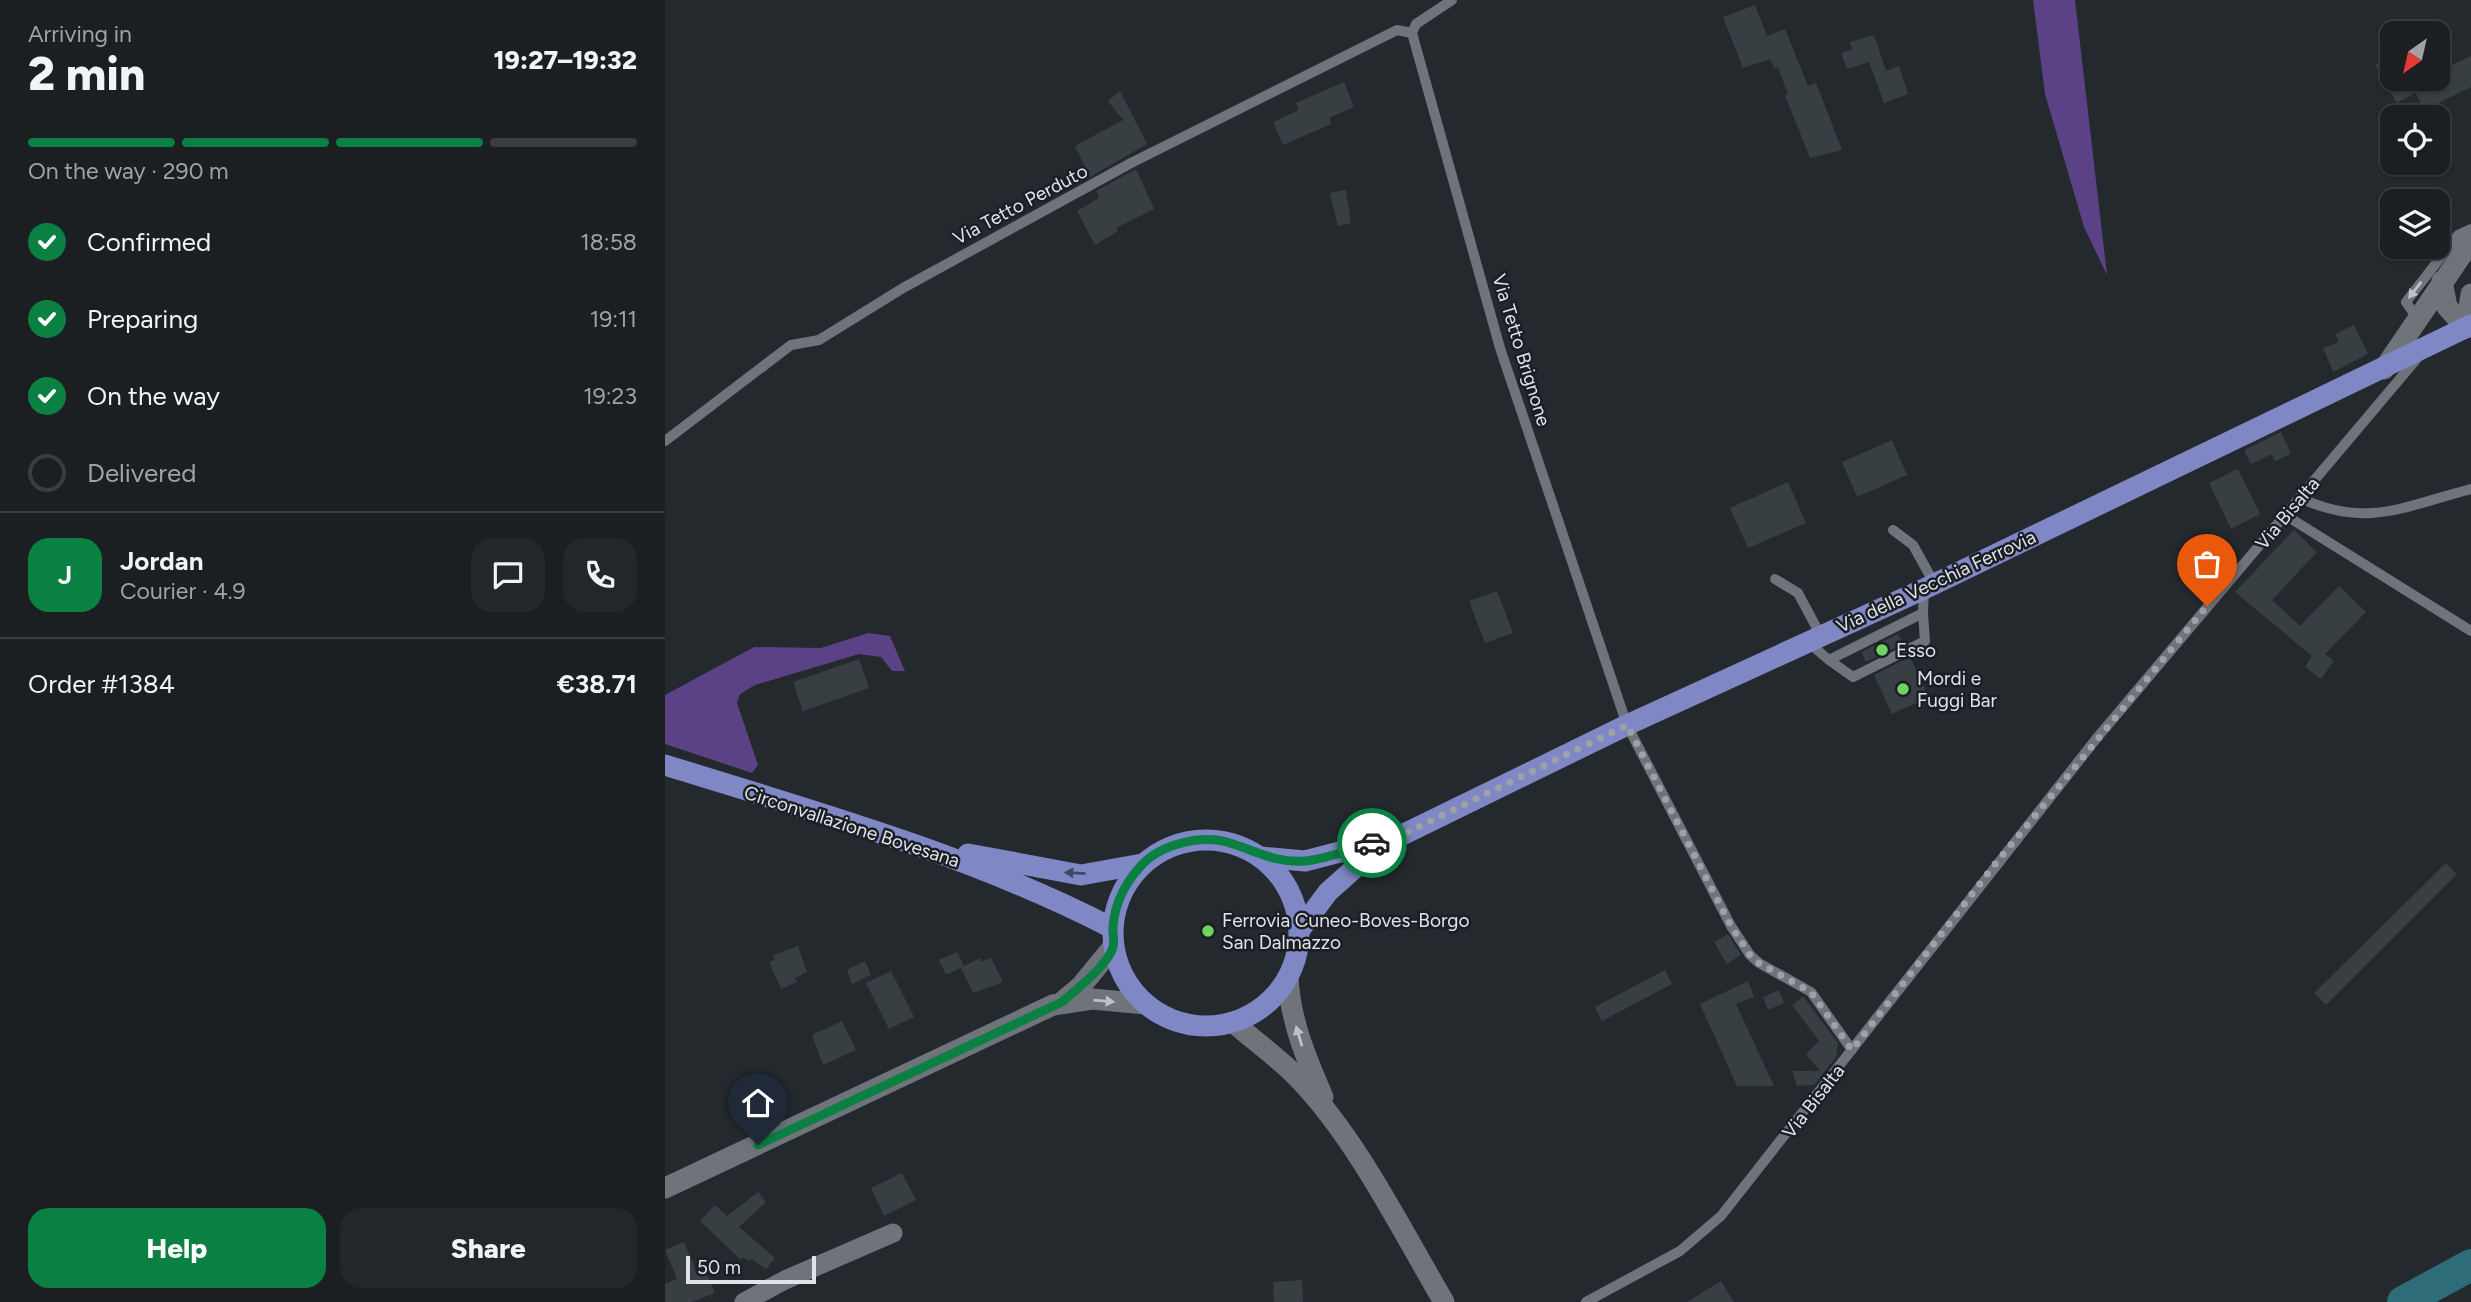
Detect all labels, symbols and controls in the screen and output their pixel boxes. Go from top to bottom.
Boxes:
text: Arriving in [28,20,132,48]
north arrow [2380,21,2450,91]
map controls [2380,21,2450,259]
text: 19:27–19:32 [493,44,637,76]
text: 2 min [28,46,145,102]
button: locate [2380,105,2450,175]
text: On the way · 290 m [28,157,229,185]
street label: Via Tetto Perduto [949,159,1091,250]
button: layers [2380,189,2450,259]
icon: check [28,223,66,261]
text: Confirmed [87,226,211,258]
text: 18:58 [580,228,637,256]
street label: Via Tetto Brignone [1487,271,1556,429]
one-way arrow [2408,280,2423,298]
icon: check [28,300,66,338]
text: Preparing [87,303,198,335]
text: 19:11 [590,305,637,333]
icon: check [28,377,66,415]
text: On the way [87,380,220,412]
text: 19:23 [583,382,637,410]
text: Delivered [87,457,196,489]
street label: Via Bisalta [2250,472,2324,554]
street label: Via della Vecchia Ferrovia [1833,525,2039,638]
pin [2177,534,2237,606]
button: chat [471,538,545,612]
button: phone [563,538,637,612]
text: Jordan [120,545,203,577]
icon: bag [2188,545,2226,583]
text: J [58,559,72,591]
text: Courier · 4.9 [120,577,246,605]
place label: Esso [1896,639,1936,662]
marker: Esso [1874,642,1890,658]
place label: Mordi e Fuggi Bar [1917,667,1997,712]
text: Order #1384 [28,668,175,700]
text: €38.71 [557,668,637,700]
marker: Mordi e Fuggi Bar [1895,681,1911,697]
street label: Circonvallazione Bovesana [741,781,963,872]
courier [1337,808,1407,878]
icon: car [1353,824,1391,862]
one-way arrow [1064,868,1086,879]
place label: Ferrovia Cuneo-Boves-Borgo San Dalmazzo [1222,909,1470,954]
marker: Ferrovia Cuneo-Boves-Borgo San Dalmazzo [1200,923,1216,939]
one-way arrow [1093,995,1115,1006]
one-way arrow [1293,1025,1304,1046]
street label: Via Bisalta [1777,1060,1849,1143]
pin [728,1073,788,1145]
icon: home [739,1084,777,1122]
button: Help [28,1208,326,1288]
button: Share [340,1208,637,1288]
scale bar [686,1253,815,1285]
text: 50 m [697,1256,741,1279]

